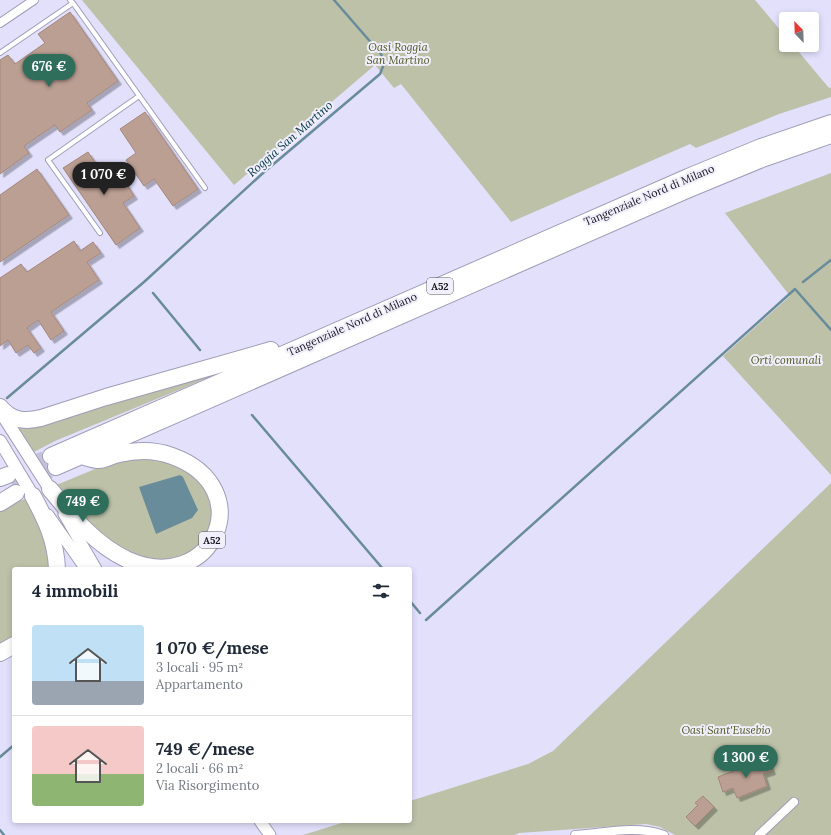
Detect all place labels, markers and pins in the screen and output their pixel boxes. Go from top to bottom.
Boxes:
pin: 676 € [21,54,77,88]
pin: 1 070 € [67,162,141,196]
pin: 749 € [55,489,111,523]
pin: 1 300 € [709,745,783,779]

